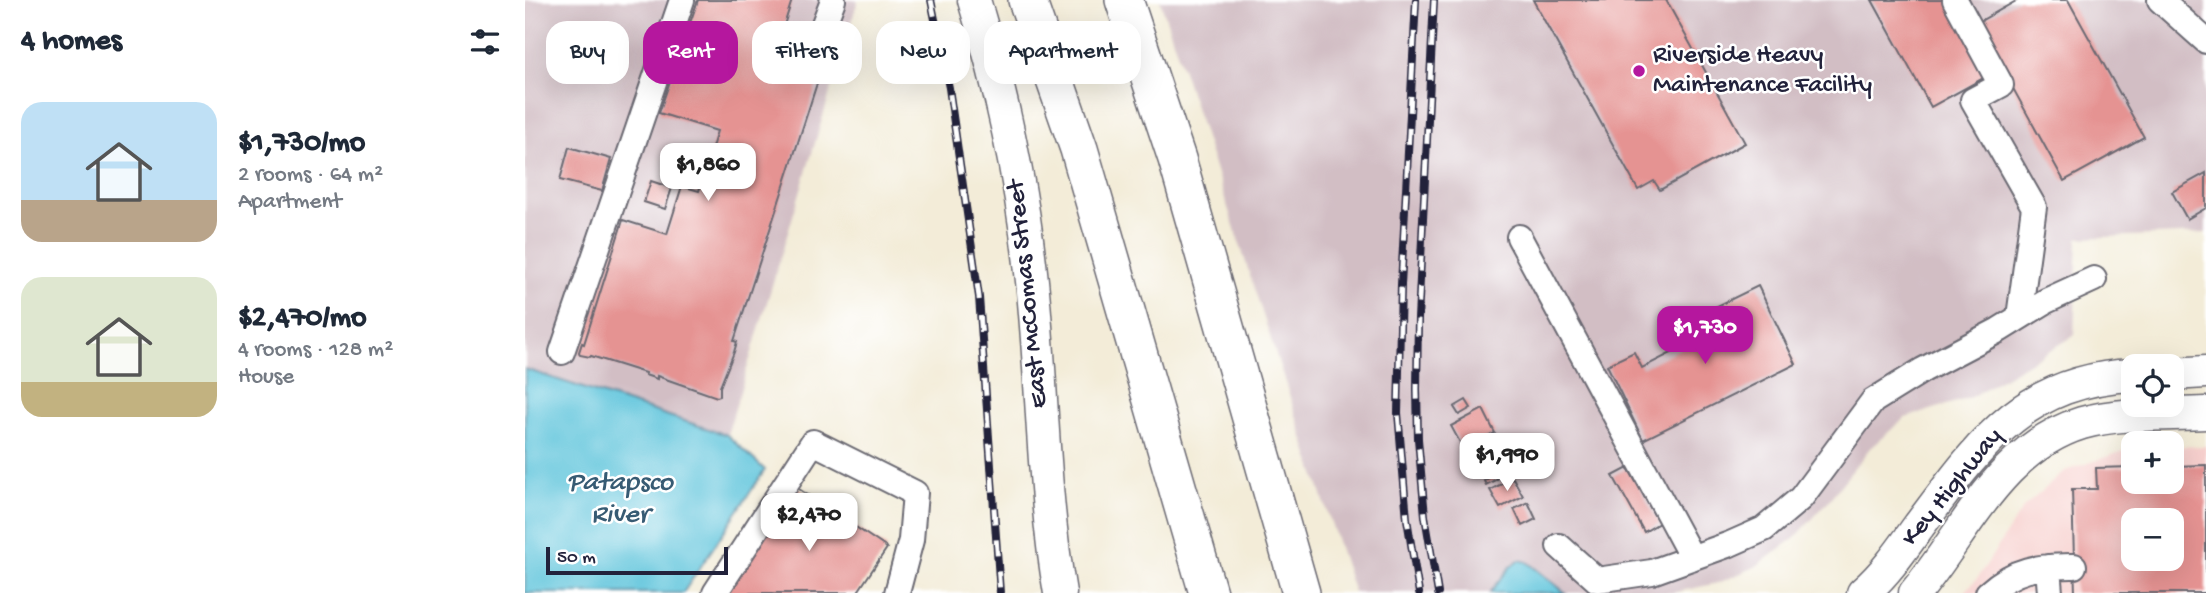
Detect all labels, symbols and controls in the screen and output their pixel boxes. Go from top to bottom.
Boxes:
chip: Buy [546,21,629,84]
chip: Rent [643,21,738,84]
chip: Filters [752,21,862,84]
chip: New [876,21,970,84]
chip: Apartment [984,21,1141,84]
icon: filters [466,23,504,61]
text: 4 homes [21,25,122,60]
place label: Riverside Heavy Maintenance Facility [1653,41,1872,102]
marker: Riverside Heavy Maintenance Facility [1631,63,1647,79]
text: $1,730/mo [238,127,365,162]
icon: home [77,130,161,214]
pin: $1,860 [651,144,765,203]
text: $1,860 [676,152,740,179]
text: 2 rooms · 64 m² [238,162,383,189]
street label: East McComas Street [1001,176,1056,410]
text: Apartment [238,189,342,216]
text: $2,470/mo [238,302,367,337]
icon: home [77,305,161,389]
pin: $1,730 [1648,306,1762,366]
text: $1,730 [1673,315,1737,342]
text: 4 rooms · 128 m² [238,337,393,364]
map controls [2121,354,2184,571]
button: locate [2121,354,2184,417]
text: House [238,364,294,391]
street label: Key Highway [1896,422,2010,553]
button: + [2121,431,2184,494]
pin: $1,990 [1450,434,1564,493]
text: $1,990 [1476,442,1538,469]
water label: Patapsco River [567,467,675,532]
pin: $2,470 [752,494,866,553]
text: $2,470 [777,502,841,529]
button: − [2121,508,2184,571]
scale bar [546,544,728,576]
text: 50 m [557,547,596,570]

